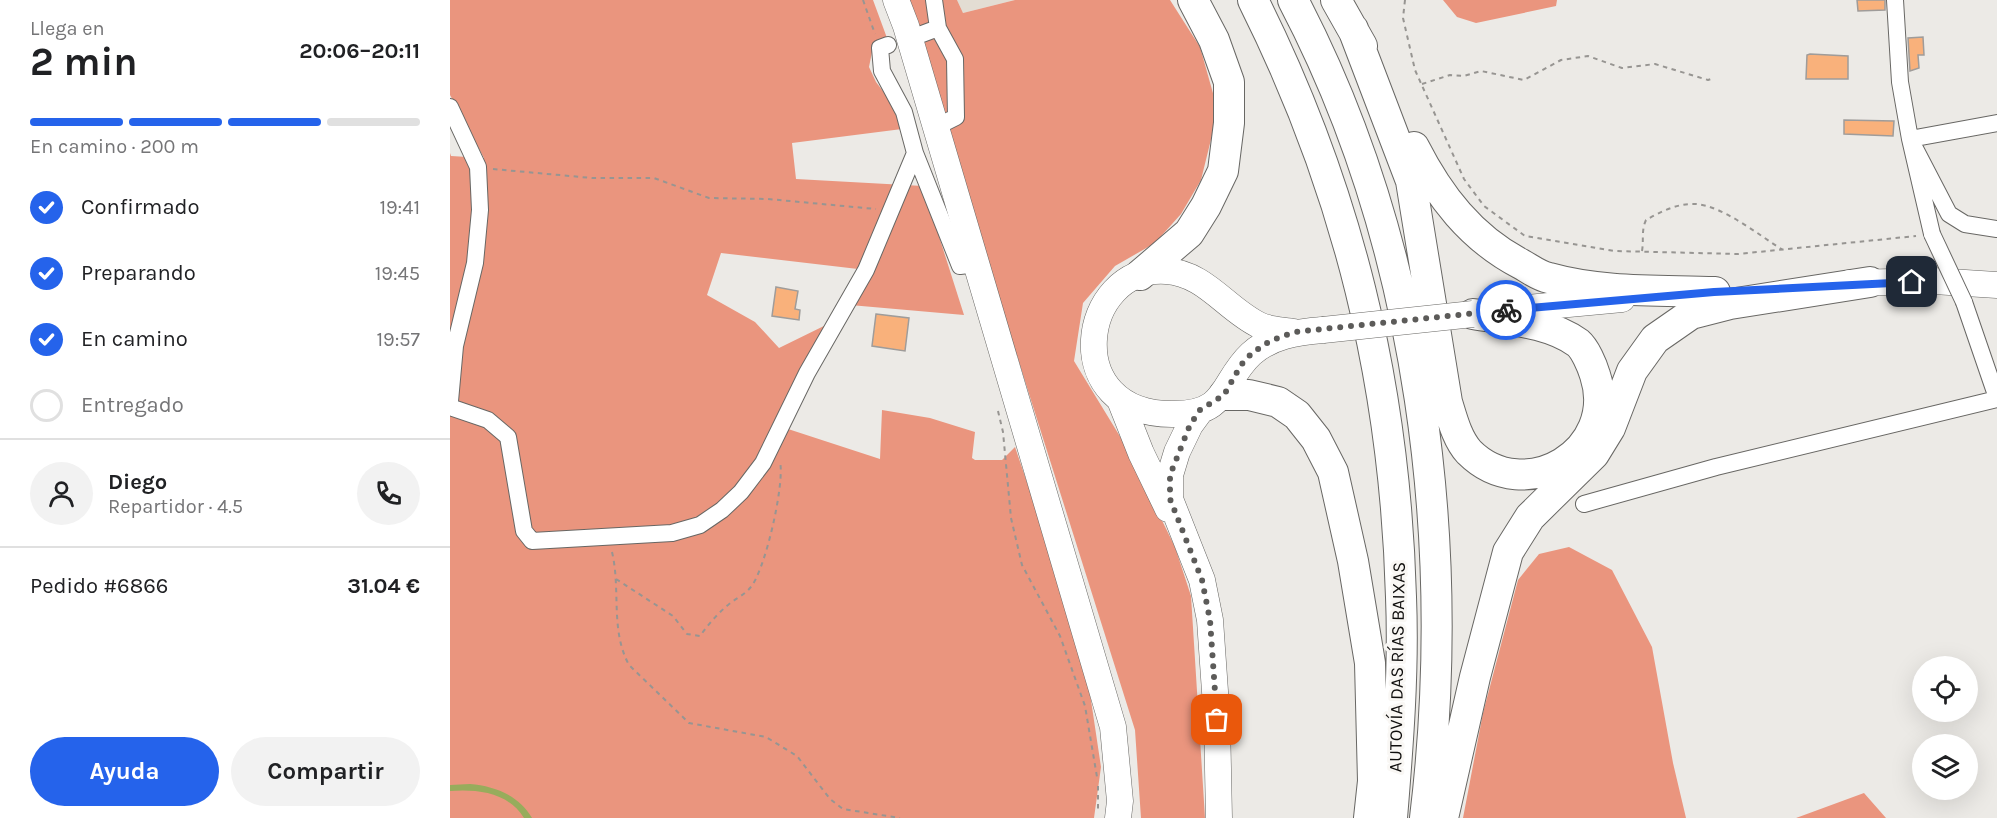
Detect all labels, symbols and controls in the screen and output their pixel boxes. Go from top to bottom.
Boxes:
text: Llega en [30,17,105,40]
text: 20:06–20:11 [299,38,420,64]
text: 2 min [30,39,138,85]
text: En camino · 200 m [30,135,199,158]
icon: check [30,191,63,224]
text: Confirmado [81,194,200,220]
text: 19:41 [379,196,420,219]
pin [1886,256,1937,307]
icon: check [30,257,63,290]
text: Preparando [81,260,196,286]
text: 19:45 [375,262,420,285]
icon: home [1895,265,1928,298]
courier [1476,280,1536,340]
icon: bike [1490,294,1523,327]
icon: check [30,323,63,356]
text: En camino [81,326,188,352]
text: 19:57 [377,328,420,351]
text: Entregado [81,392,184,418]
button: person [30,462,93,525]
button: phone [357,462,420,525]
text: Diego [108,469,167,495]
text: Repartidor · 4.5 [108,495,243,518]
street label: AUTOVÍA DAS RÍAS BAIXAS [1383,561,1410,772]
text: Pedido #6866 [30,573,168,599]
text: 31.04 € [347,573,420,599]
map controls [1912,656,1978,800]
button: locate [1912,656,1978,722]
pin [1191,694,1242,745]
icon: bag [1200,703,1233,736]
button: layers [1912,734,1978,800]
button: Ayuda [30,737,219,806]
button: Compartir [231,737,420,806]

